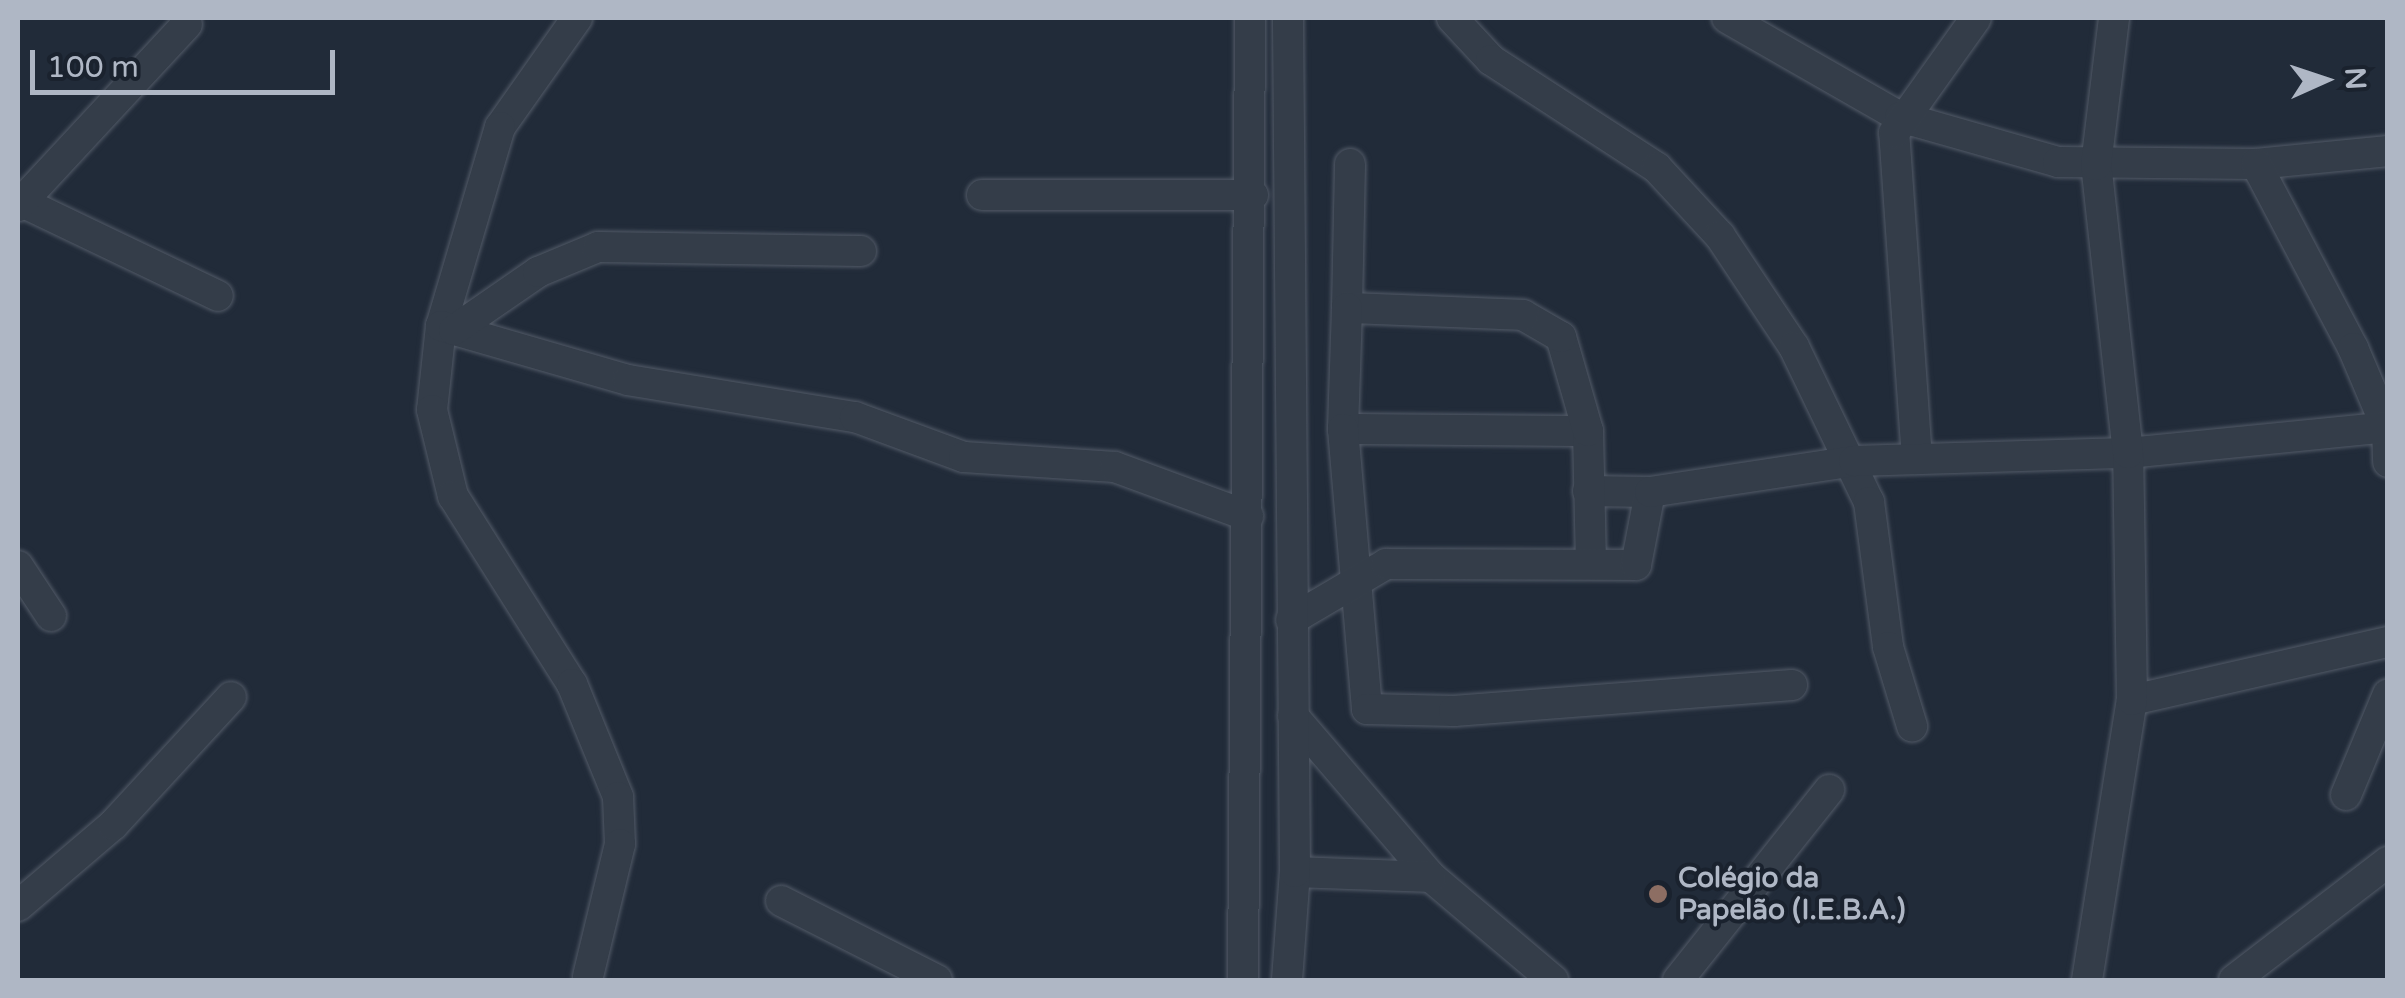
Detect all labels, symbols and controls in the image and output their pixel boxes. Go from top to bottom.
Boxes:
scale bar [35,30,340,92]
north arrow [2275,30,2375,130]
text: 100 m [47,49,139,86]
text: N [2337,66,2373,91]
place label: Colégio da Papelão (I.E.B.A.) [1678,861,1905,927]
marker: Colégio da Papelão (I.E.B.A.) [1647,883,1669,905]

